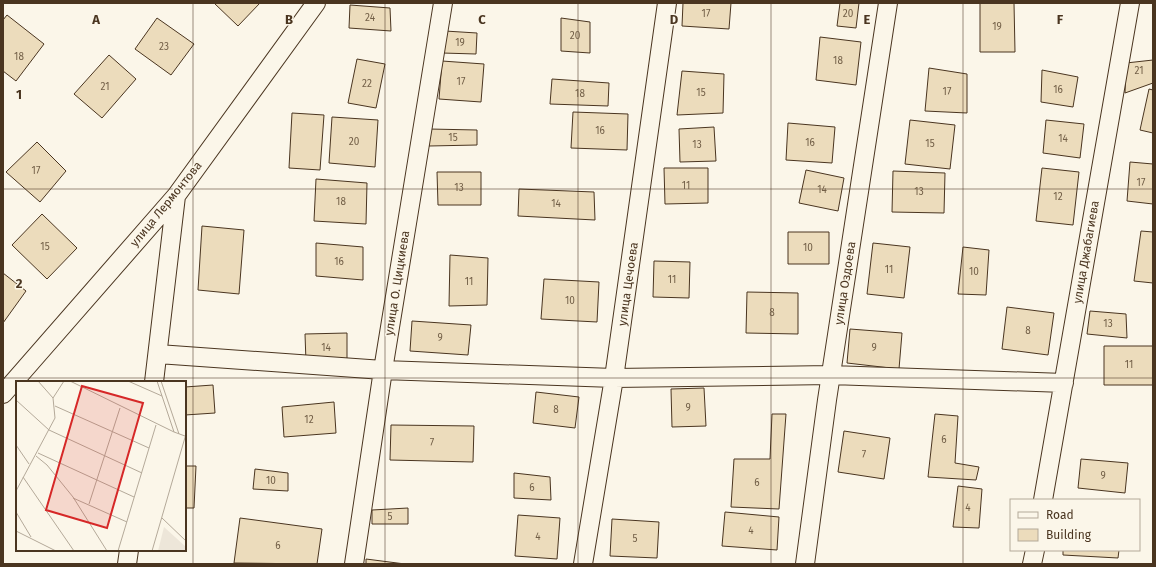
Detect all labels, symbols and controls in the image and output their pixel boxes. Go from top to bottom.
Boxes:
house number: 17 [702,8,711,20]
house number: 20 [843,8,854,20]
text: A [91,12,100,27]
text: B [285,12,293,27]
house number: 24 [365,12,376,24]
text: C [478,12,486,27]
text: D [670,12,679,27]
text: E [864,12,871,27]
text: F [1057,12,1064,27]
house number: 19 [992,21,1002,33]
house number: 20 [570,30,581,42]
house number: 19 [455,37,465,49]
house number: 23 [159,41,169,53]
house number: 18 [14,51,24,63]
house number: 18 [833,55,843,67]
house number: 21 [1134,65,1144,77]
house number: 17 [457,76,466,88]
house number: 22 [362,78,372,90]
house number: 21 [100,81,110,93]
house number: 16 [1053,84,1063,96]
house number: 17 [943,86,952,98]
text: 1 [16,87,22,102]
house number: 15 [696,87,706,99]
house number: 18 [575,88,585,100]
house number: 16 [595,125,605,137]
house number: 15 [448,132,458,144]
house number: 14 [1058,133,1069,145]
house number: 20 [349,136,360,148]
house number: 16 [805,137,815,149]
house number: 15 [925,138,935,150]
house number: 13 [692,139,702,151]
street label: улица Лермонтова [127,159,205,249]
house number: 17 [32,165,41,177]
house number: 17 [1137,177,1146,189]
house number: 11 [682,180,690,192]
house number: 13 [454,182,464,194]
house number: 14 [817,184,828,196]
house number: 13 [914,186,924,198]
house number: 12 [1053,191,1063,203]
house number: 18 [336,196,346,208]
house number: 14 [551,198,562,210]
street label: улица Джабагиева [1070,199,1102,305]
street label: улица О. Цицкиева [382,230,412,336]
street label: улица Оздоева [832,240,858,326]
house number: 15 [40,241,50,253]
street label: улица Цечоева [615,241,641,327]
house number: 10 [803,242,813,254]
house number: 16 [334,256,344,268]
house number: 11 [885,264,893,276]
house number: 10 [969,266,979,278]
house number: 11 [668,274,676,286]
text: 2 [16,276,23,291]
house number: 11 [465,276,473,288]
house number: 10 [565,295,575,307]
house number: 8 [769,307,775,319]
house number: 13 [1103,318,1113,330]
house number: 8 [1025,325,1031,337]
house number: 9 [437,332,443,344]
house number: 14 [321,342,332,354]
house number: 9 [871,342,877,354]
house number: 11 [1125,359,1133,371]
inset map [16,381,186,551]
house number: 9 [685,402,691,414]
house number: 8 [553,404,559,416]
house number: 12 [304,414,314,426]
house number: 6 [941,434,947,446]
house number: 7 [430,437,435,449]
house number: 7 [862,449,867,461]
house number: 9 [1100,470,1106,482]
house number: 10 [266,475,276,487]
house number: 6 [754,477,760,489]
house number: 6 [529,482,535,494]
legend [1010,499,1140,551]
house number: 4 [965,502,971,514]
text: Road [1046,508,1074,522]
house number: 5 [387,511,393,523]
house number: 4 [748,525,754,537]
text: Building [1046,528,1092,542]
house number: 4 [535,531,541,543]
house number: 5 [632,533,638,545]
house number: 6 [275,540,281,552]

